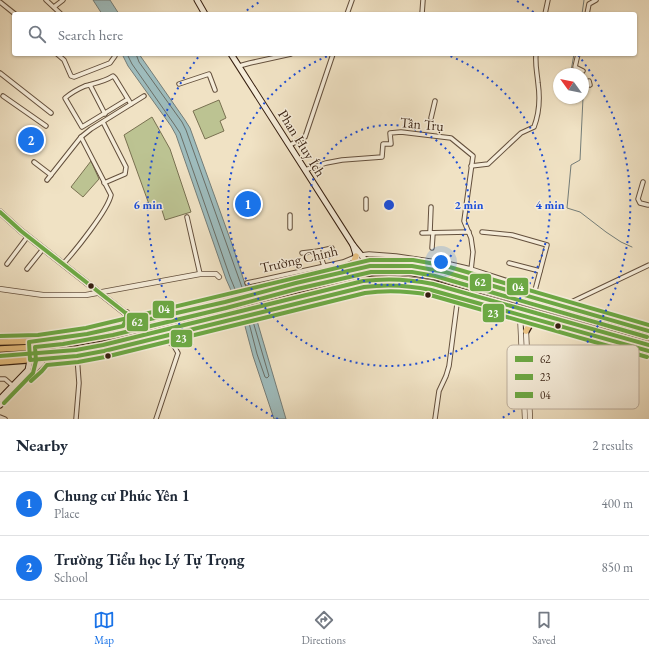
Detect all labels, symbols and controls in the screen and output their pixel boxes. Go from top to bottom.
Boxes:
search box [12,12,637,56]
icon: search [26,23,48,45]
text: Search here [58,25,123,44]
north arrow [553,68,589,104]
street label: Phan Huy Ích [274,106,330,180]
street label: Tân Trụ [399,113,445,135]
pin: 2 [18,125,44,155]
pin: 1 [235,189,261,219]
text: 6 min [133,197,163,213]
text: 2 min [454,197,484,213]
text: 4 min [535,197,565,213]
centre of rings [382,198,396,212]
street label: Trường Chinh [258,241,340,277]
your location [431,252,451,272]
line badge: 62 [469,273,492,292]
text: 62 [474,275,486,289]
line badge: 04 [506,277,529,296]
text: 04 [512,280,524,294]
unlabelled marker [86,281,96,291]
unlabelled marker [423,290,433,300]
line badge: 04 [152,300,175,319]
text: 04 [158,302,170,316]
line badge: 23 [482,303,505,323]
text: 23 [487,306,499,320]
line badge: 62 [126,312,149,332]
text: 62 [131,315,143,329]
unlabelled marker [553,321,563,331]
line badge: 23 [170,329,193,348]
text: 23 [175,331,187,345]
legend [507,345,639,409]
unlabelled marker [103,351,113,361]
text: 62 [540,352,551,366]
text: 23 [540,370,551,384]
text: 04 [540,388,551,402]
text: Nearby [16,434,68,456]
text: 2 results [592,437,633,454]
text: Chung cư Phúc Yên 1 [54,486,190,505]
text: 1 [26,495,32,512]
text: 400 m [602,495,633,512]
text: Place [54,505,80,522]
text: Trường Tiểu học Lý Tự Trọng [54,550,245,569]
text: 2 [26,559,32,576]
text: 850 m [602,559,633,576]
text: School [54,569,88,586]
tab: Map [93,609,115,647]
tab: Directions [302,609,346,647]
tab: Saved [532,609,556,647]

